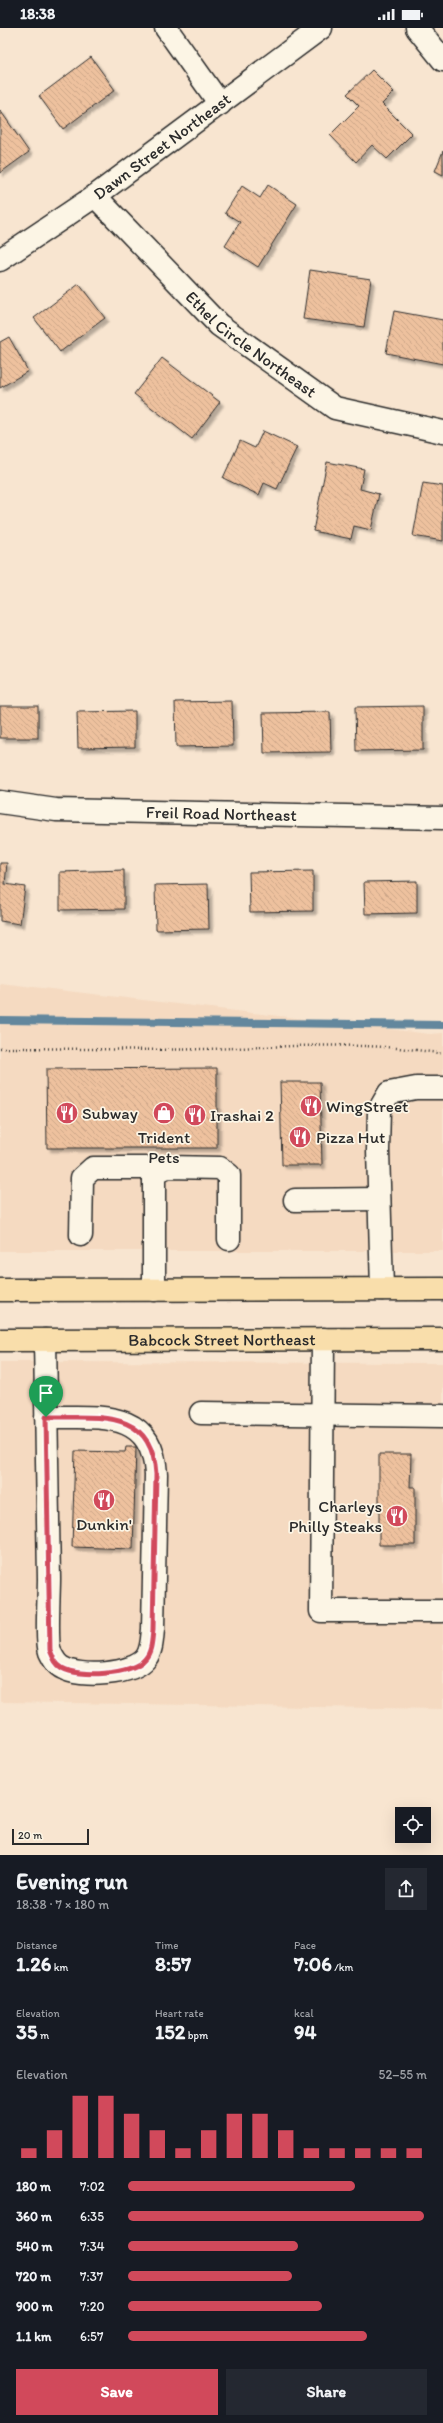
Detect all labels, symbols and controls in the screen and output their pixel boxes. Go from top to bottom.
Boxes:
text: 18:38 [20,5,55,23]
street label: Dawn Street Northeast [89,89,235,204]
street label: Ethel Circle Northeast [182,287,321,402]
street label: Freil Road Northeast [146,802,298,825]
restaurant icon: WingStreet [298,1093,324,1119]
place label: WingStreet [326,1096,409,1116]
restaurant icon: Subway [54,1100,80,1126]
shop icon: Trident Pets [151,1100,177,1126]
restaurant icon: Irashai 2 [182,1102,208,1128]
place label: Subway [82,1103,138,1123]
place label: Irashai 2 [210,1105,274,1125]
restaurant icon: Pizza Hut [287,1124,313,1150]
place label: Trident Pets [138,1127,190,1167]
place label: Pizza Hut [316,1127,385,1147]
street label: Babcock Street Northeast [128,1329,316,1350]
pin [29,1376,63,1417]
icon: arrive [35,1382,57,1404]
restaurant icon: Dunkin' [91,1487,117,1513]
place label: Charleys Philly Steaks [289,1496,382,1536]
restaurant icon: Charleys Philly Steaks [384,1503,410,1529]
place label: Dunkin' [76,1514,132,1534]
map controls [395,1807,431,1843]
button: locate [395,1807,431,1843]
scale bar [12,1827,89,1846]
text: 20 m [18,1829,42,1842]
text: Evening run [16,1868,128,1895]
button: share [385,1868,427,1910]
text: 18:38 · 7 × 180 m [16,1897,109,1912]
text: Distance [16,1939,57,1952]
text: Time [155,1939,178,1952]
text: Pace [294,1939,316,1952]
text: 1.26 [16,1952,51,1976]
text: 8:57 [155,1952,191,1976]
text: 7:06 [294,1952,332,1976]
text: km [51,1961,68,1974]
text: /km [332,1961,353,1974]
text: Elevation [16,2007,60,2020]
text: Heart rate [155,2007,204,2020]
text: kcal [294,2007,314,2020]
text: 35 [16,2020,37,2044]
text: 152 [155,2020,185,2044]
text: 94 [294,2020,316,2044]
text: m [37,2029,49,2042]
text: bpm [185,2029,208,2042]
text: Elevation [16,2067,68,2082]
text: 52–55 m [379,2067,427,2082]
text: 180 m [16,2179,51,2194]
text: 7:02 [80,2179,104,2194]
text: 360 m [16,2209,52,2224]
text: 6:35 [80,2209,104,2224]
text: 540 m [16,2239,53,2254]
text: 7:34 [80,2239,105,2254]
text: 720 m [16,2269,51,2284]
text: 7:37 [80,2269,103,2284]
text: 900 m [16,2299,53,2314]
text: 7:20 [80,2299,104,2314]
text: 1.1 km [16,2329,51,2344]
text: 6:57 [80,2329,103,2344]
button: Save [16,2369,218,2415]
button: Share [226,2369,427,2415]

